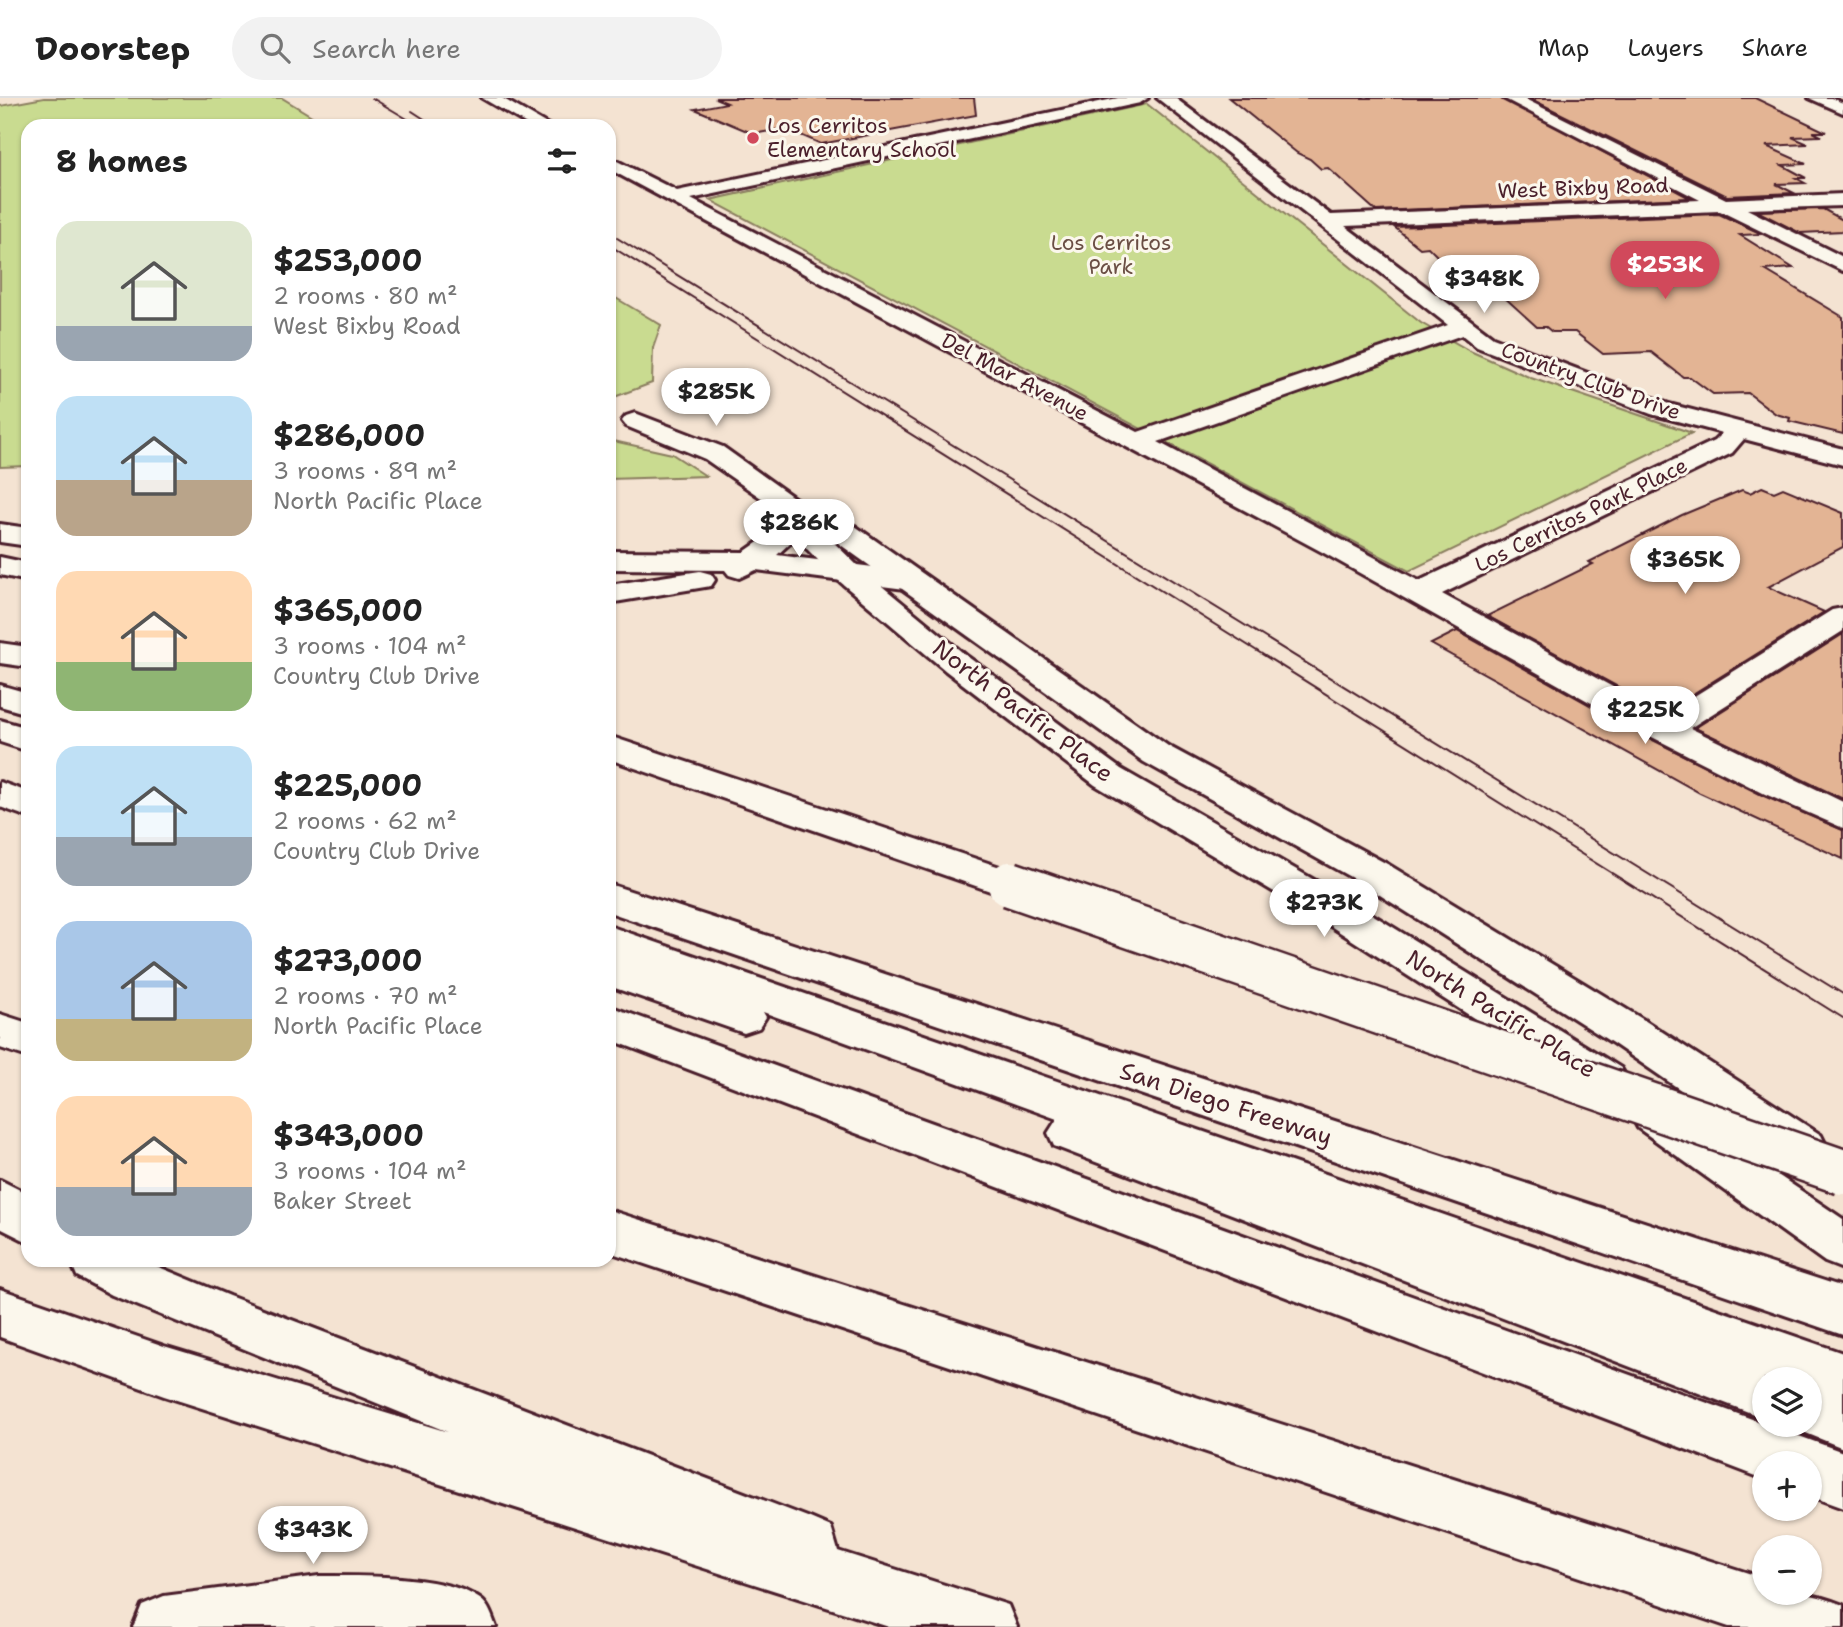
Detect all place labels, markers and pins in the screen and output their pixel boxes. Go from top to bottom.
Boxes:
place label: Los Cerritos Elementary School [767,112,957,164]
marker: Los Cerritos Elementary School [745,130,761,146]
pin: $253K [1616,242,1714,301]
pin: $348K [1435,256,1533,315]
pin: $285K [667,368,765,428]
pin: $286K [750,500,848,559]
pin: $365K [1636,536,1734,596]
pin: $225K [1596,686,1694,746]
pin: $273K [1275,880,1373,939]
pin: $343K [264,1506,362,1566]

